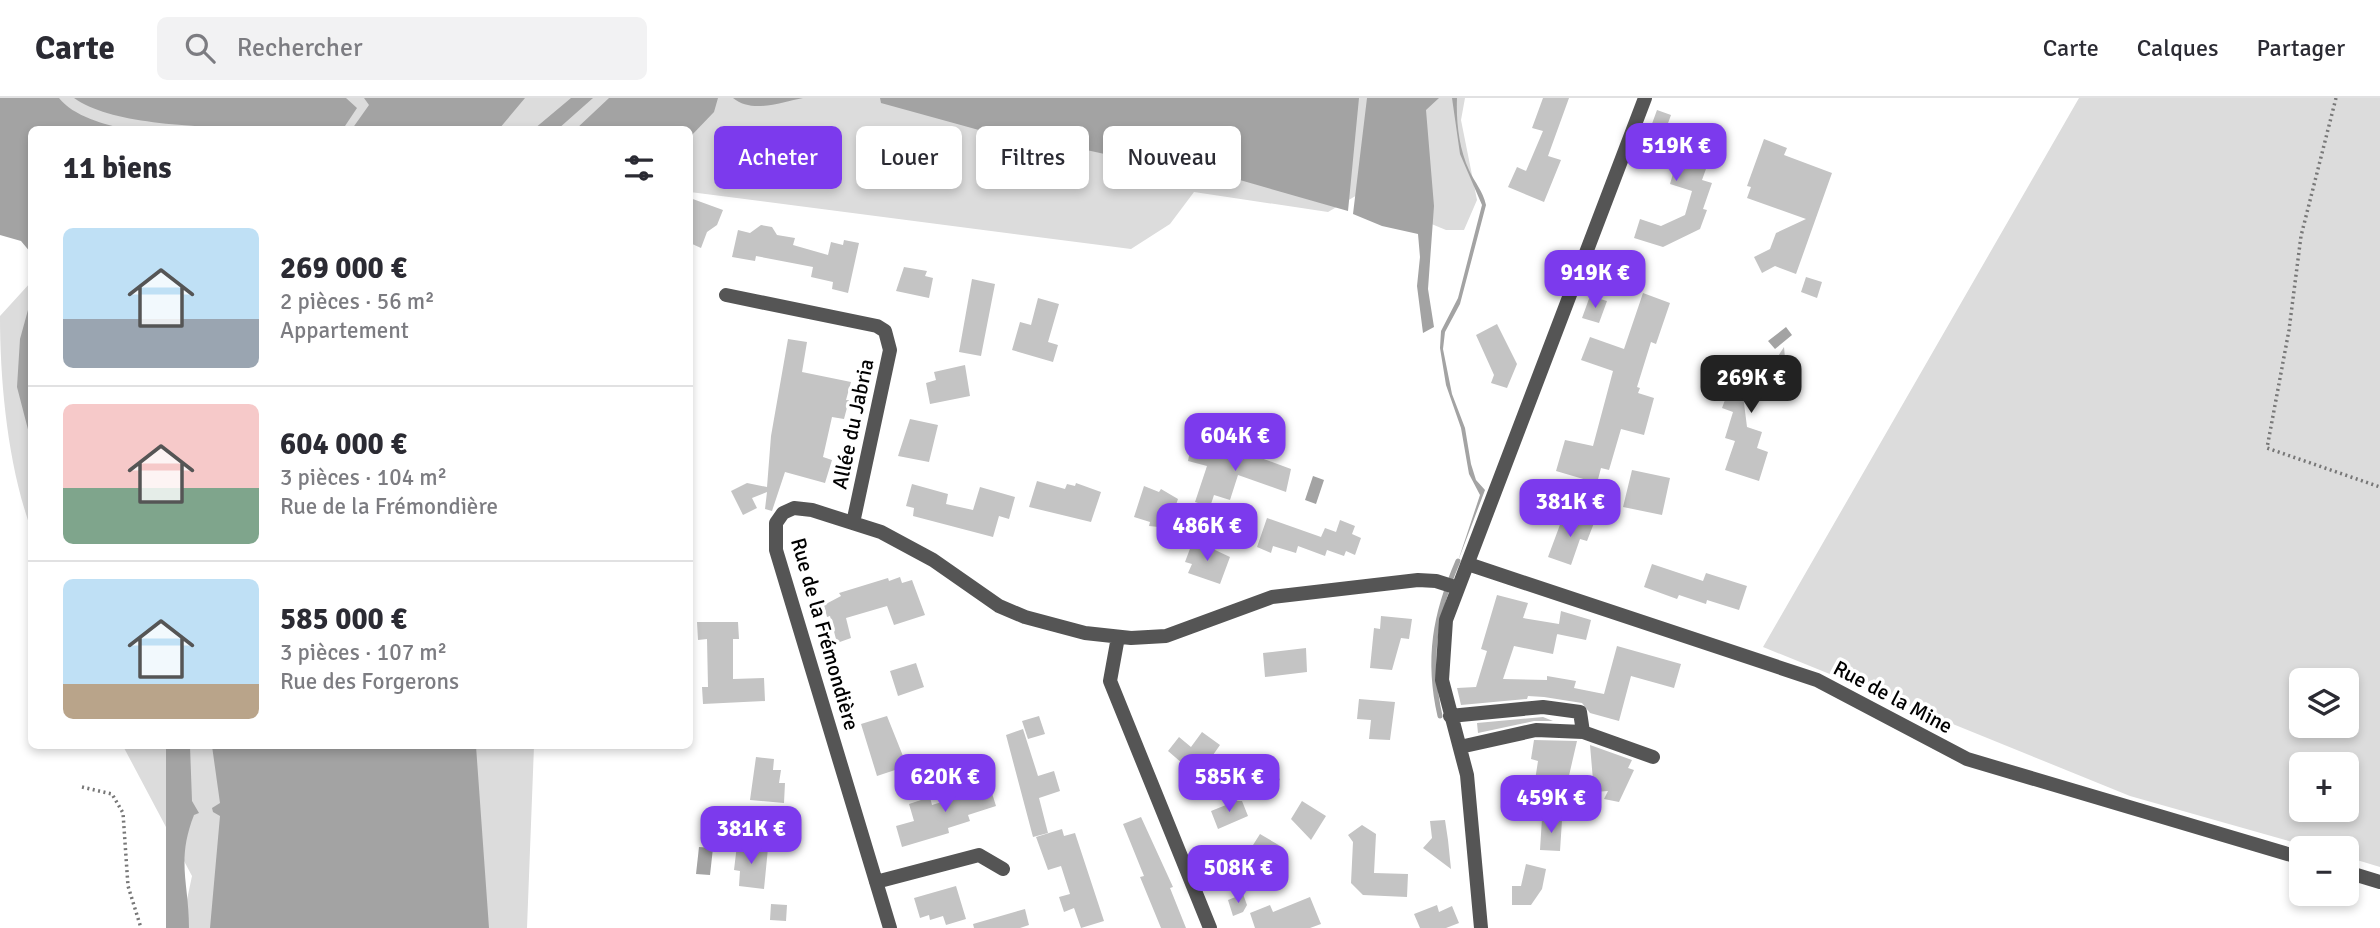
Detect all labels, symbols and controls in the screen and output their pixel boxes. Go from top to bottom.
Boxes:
search box [157,17,647,80]
text: Carte [35,28,115,69]
icon: search [181,29,219,67]
text: Rechercher [237,32,363,64]
text: Carte [2043,33,2099,63]
text: Calques [2137,33,2218,63]
text: Partager [2256,33,2345,63]
pin: 519K € [1619,123,1733,183]
chip: Acheter [714,126,842,189]
chip: Louer [856,126,962,189]
chip: Filtres [976,126,1089,189]
chip: Nouveau [1103,126,1241,189]
text: 519K € [1641,131,1711,160]
icon: filters [620,149,658,187]
text: 11 biens [63,150,172,187]
text: 269 000 € [280,250,407,287]
pin: 919K € [1538,250,1652,310]
icon: home [119,256,203,340]
text: 919K € [1560,258,1630,287]
text: 2 pièces · 56 m² [280,287,435,316]
text: Appartement [280,316,409,345]
pin: 269K € [1694,356,1808,415]
street label: Allée du Jabria [827,357,879,491]
text: 269K € [1716,363,1786,392]
pin: 604K € [1178,414,1292,473]
text: 604K € [1200,421,1270,450]
text: 604 000 € [280,426,407,463]
icon: home [119,432,203,516]
text: 3 pièces · 104 m² [280,463,447,492]
pin: 381K € [1513,480,1627,539]
text: 381K € [1535,487,1605,516]
text: Rue de la Frémondière [280,492,498,521]
pin: 486K € [1150,504,1264,563]
text: 486K € [1172,511,1242,540]
street label: Rue de la Frémondière [785,535,865,733]
text: 585 000 € [280,601,407,638]
icon: home [119,607,203,691]
text: 3 pièces · 107 m² [280,638,447,667]
street label: Rue de la Mine [1829,655,1957,739]
text: Rue des Forgerons [280,667,459,696]
map controls [2289,668,2359,906]
button: layers [2289,668,2359,738]
button: + [2289,752,2359,822]
pin: 620K € [888,754,1002,814]
pin: 585K € [1172,754,1286,814]
text: 620K € [910,762,980,791]
text: 585K € [1194,762,1264,791]
pin: 459K € [1494,776,1608,835]
text: 459K € [1516,783,1586,812]
pin: 381K € [694,806,808,866]
text: 381K € [716,814,786,843]
button: − [2289,836,2359,906]
pin: 508K € [1181,846,1295,905]
text: 508K € [1203,853,1273,882]

